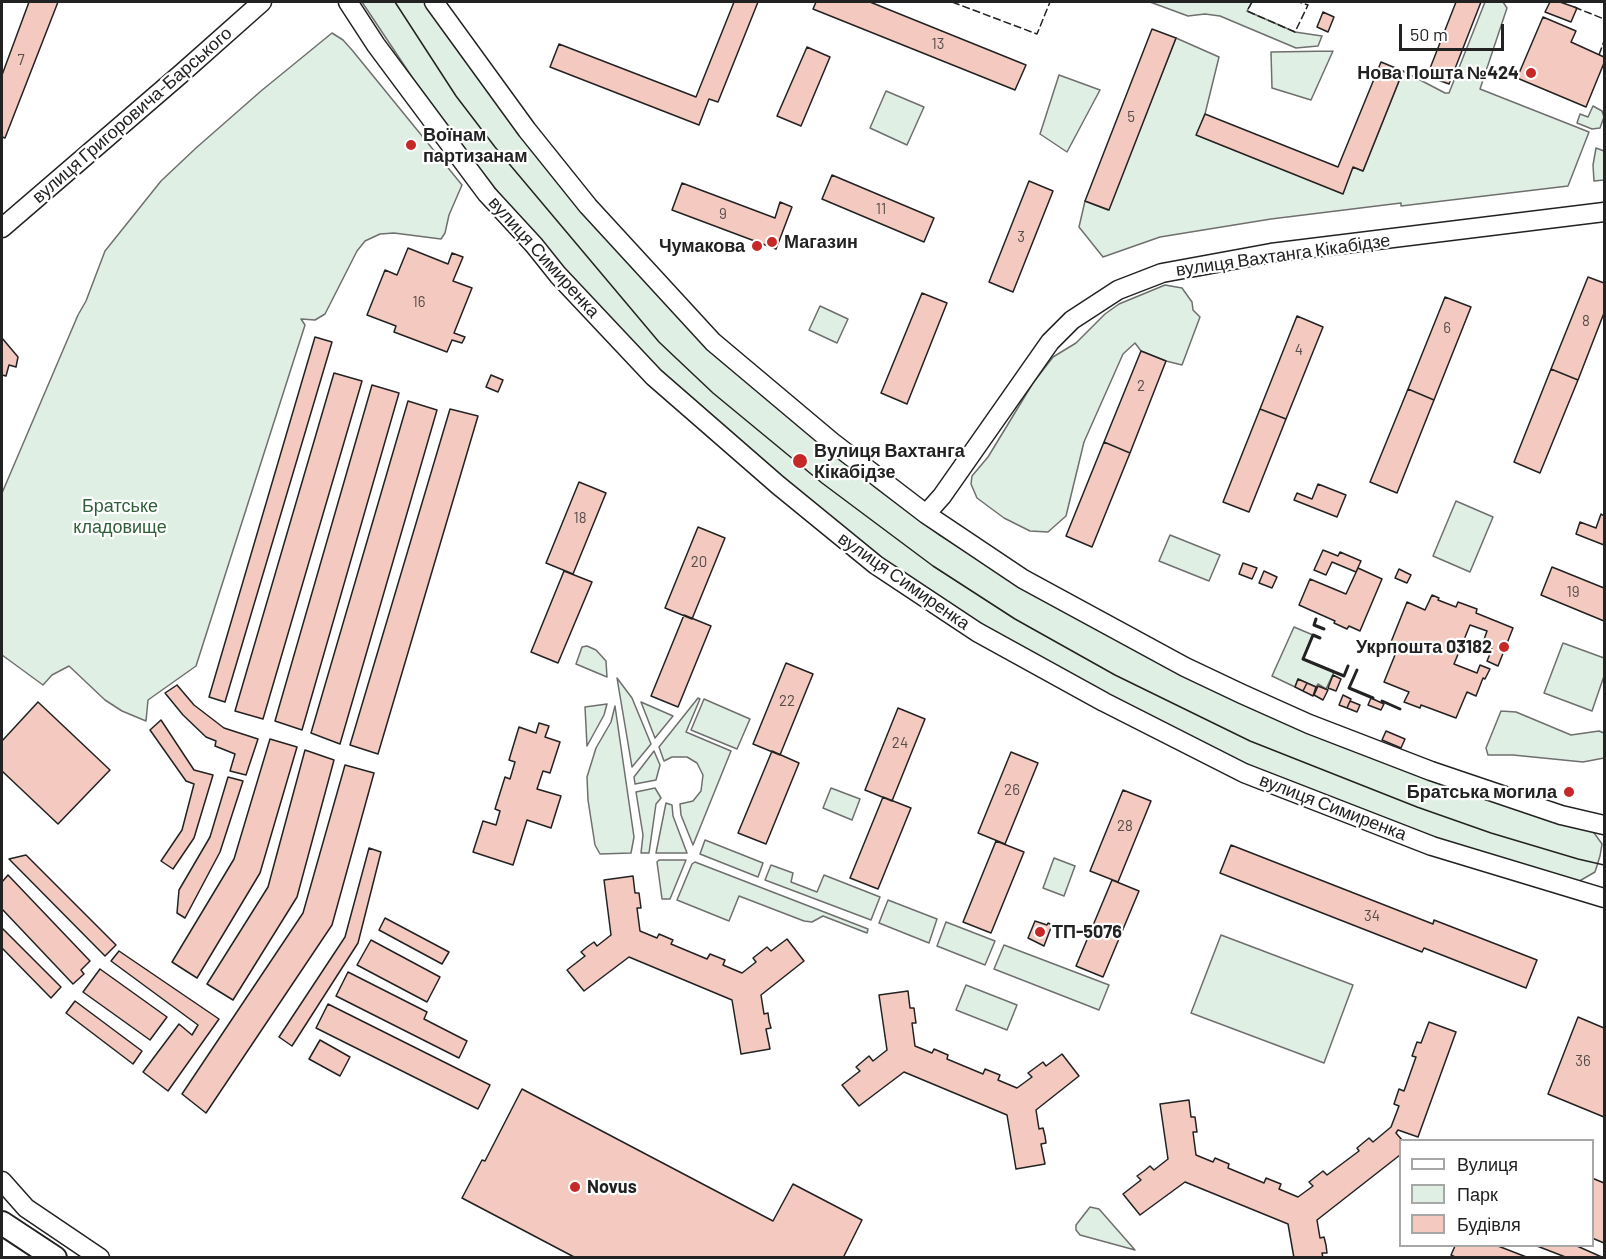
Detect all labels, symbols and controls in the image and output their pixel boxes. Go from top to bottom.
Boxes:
scale bar [1402,12,1507,50]
street label: вулиця Григоровича-Барського [28,22,236,208]
text: 50 m [1410,23,1448,45]
house number: 13 [932,35,944,53]
house number: 7 [17,51,25,69]
place label: Нова Пошта №424 [1357,62,1519,84]
marker: Нова Пошта №424 [1524,66,1538,80]
house number: 5 [1127,108,1135,126]
place label: Воїнам партизанам [423,124,527,166]
marker: Воїнам партизанам [404,138,418,152]
street label: вулиця Симиренка [484,192,604,322]
house number: 11 [876,200,886,218]
house number: 9 [719,205,727,223]
house number: 3 [1017,228,1025,246]
street label: вулиця Вахтанга Кікабідзе [1174,229,1392,281]
place label: Магазин [784,231,858,253]
place label: Чумакова [659,235,745,257]
marker: Магазин [765,235,779,249]
marker: Чумакова [750,239,764,253]
house number: 16 [413,293,425,311]
house number: 8 [1582,312,1590,330]
house number: 6 [1443,319,1451,337]
house number: 4 [1295,341,1303,359]
house number: 2 [1137,377,1145,395]
place label: Вулиця Вахтанга Кікабідзе [814,440,965,482]
marker: Вулиця Вахтанга Кікабідзе [791,452,809,470]
park label: Братське кладовище [73,495,167,538]
house number: 18 [573,509,587,527]
street label: вулиця Симиренка [834,527,974,635]
house number: 20 [691,553,707,571]
house number: 19 [1566,583,1580,601]
place label: Укрпошта 03182 [1356,636,1492,658]
marker: Укрпошта 03182 [1497,640,1511,654]
house number: 22 [779,692,795,710]
house number: 24 [892,734,908,752]
street label: вулиця Симиренка [1256,769,1410,845]
house number: 26 [1004,781,1020,799]
place label: Братська могила [1407,781,1557,803]
marker: Братська могила [1562,785,1576,799]
house number: 28 [1117,817,1133,835]
house number: 34 [1364,907,1380,925]
place label: ТП-5076 [1052,921,1122,943]
marker: ТП-5076 [1033,925,1047,939]
house number: 36 [1575,1052,1591,1070]
legend [1399,1139,1594,1247]
text: Вулиця [1457,1153,1518,1175]
place label: Novus [587,1176,637,1198]
marker: Novus [568,1180,582,1194]
text: Парк [1457,1183,1498,1205]
text: Будівля [1457,1213,1521,1235]

